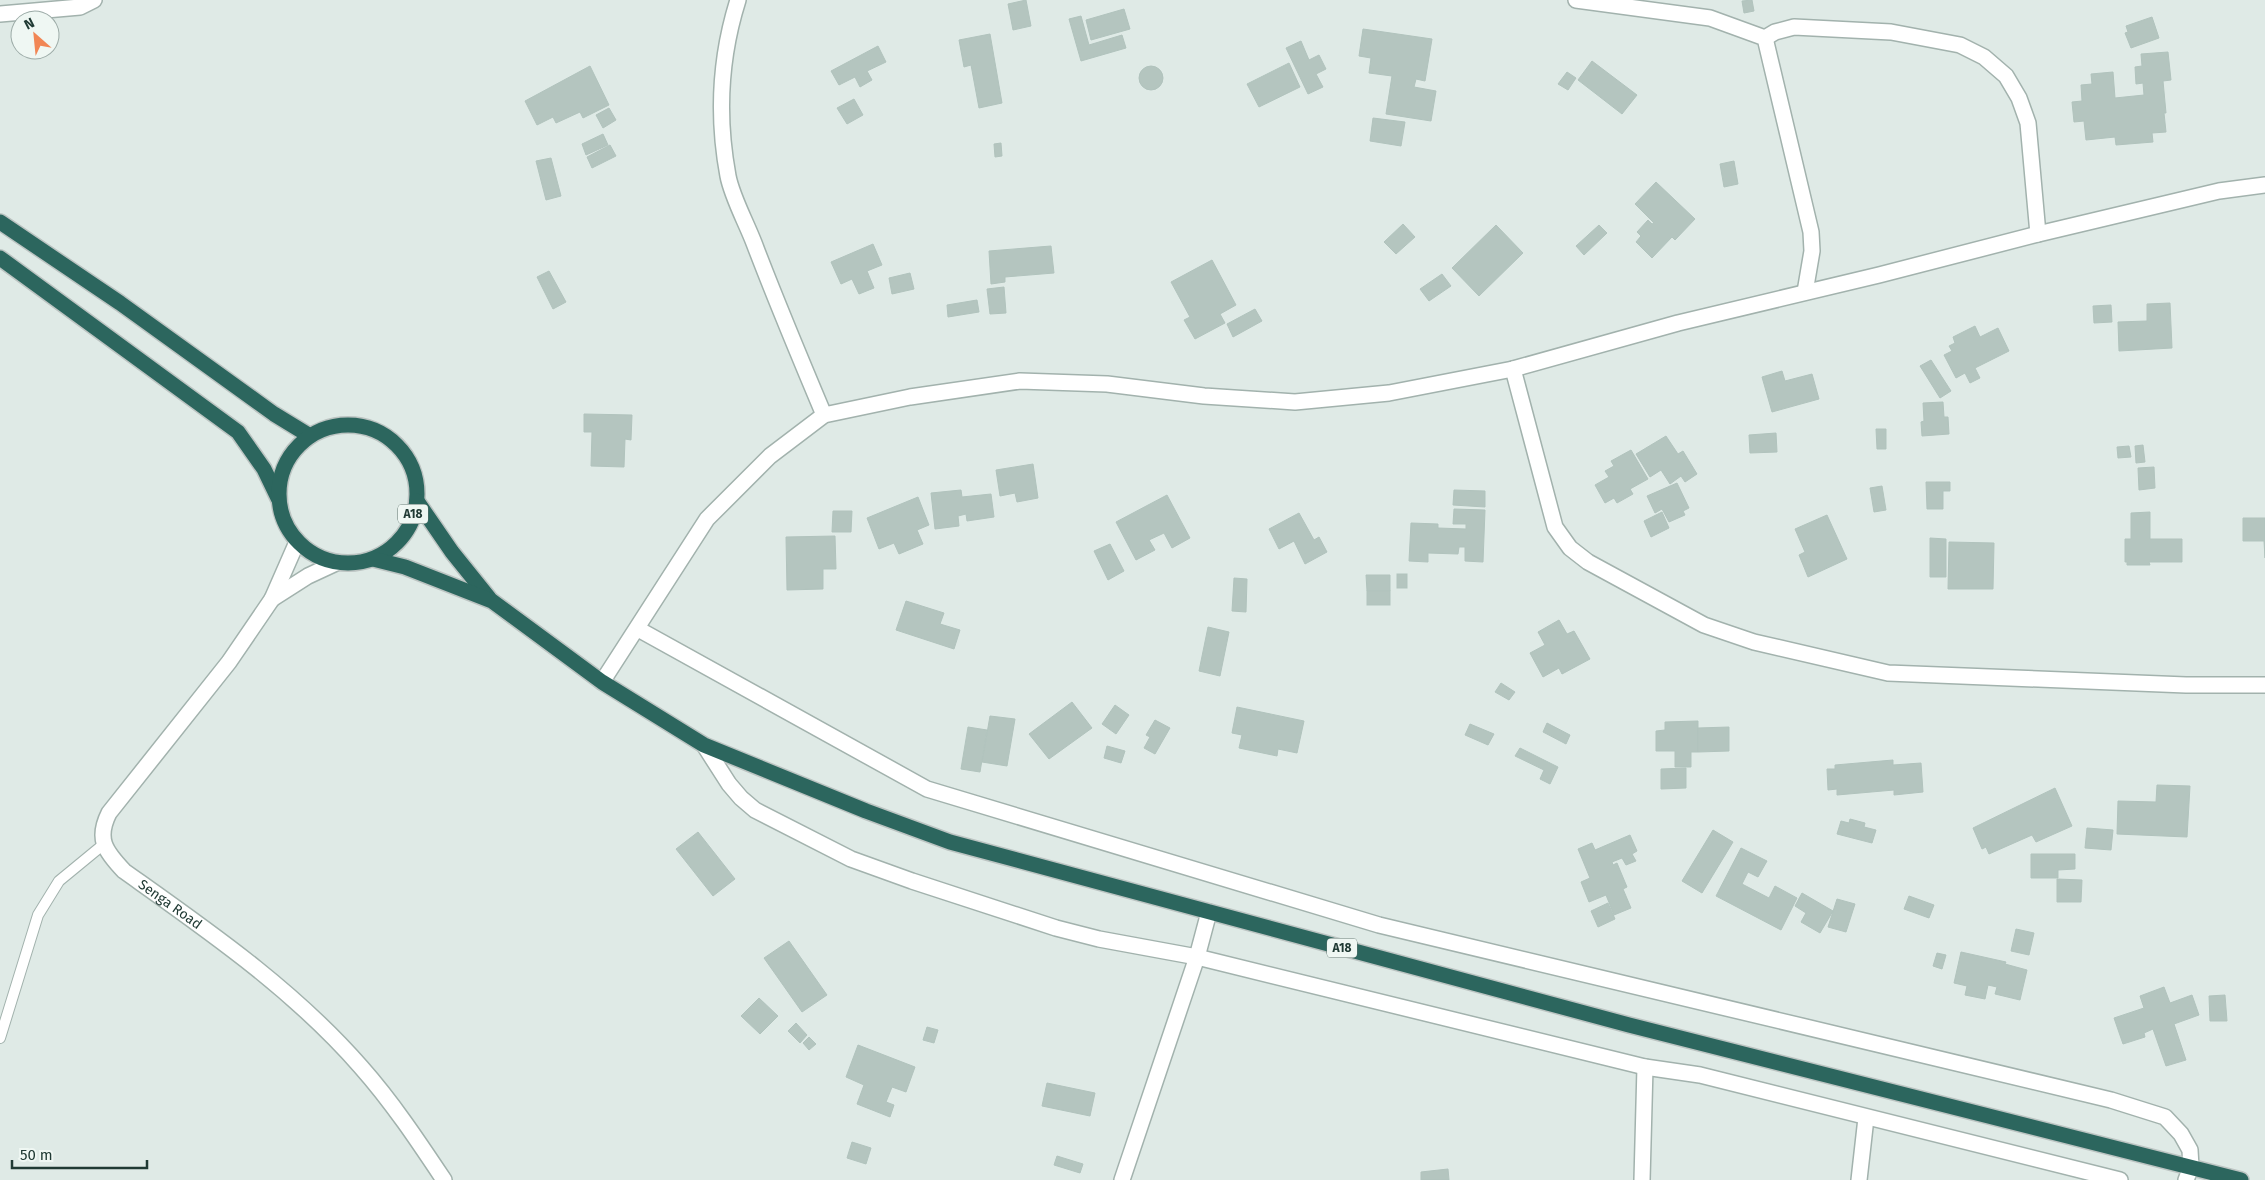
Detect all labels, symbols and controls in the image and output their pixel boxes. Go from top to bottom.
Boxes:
north arrow [10,10,60,60]
text: N [21,14,37,34]
road number: A18 [398,504,428,524]
street label: Senga Road [135,876,205,933]
road number: A18 [1327,938,1357,958]
scale bar [12,1138,148,1170]
text: 50 m [20,1146,53,1164]

